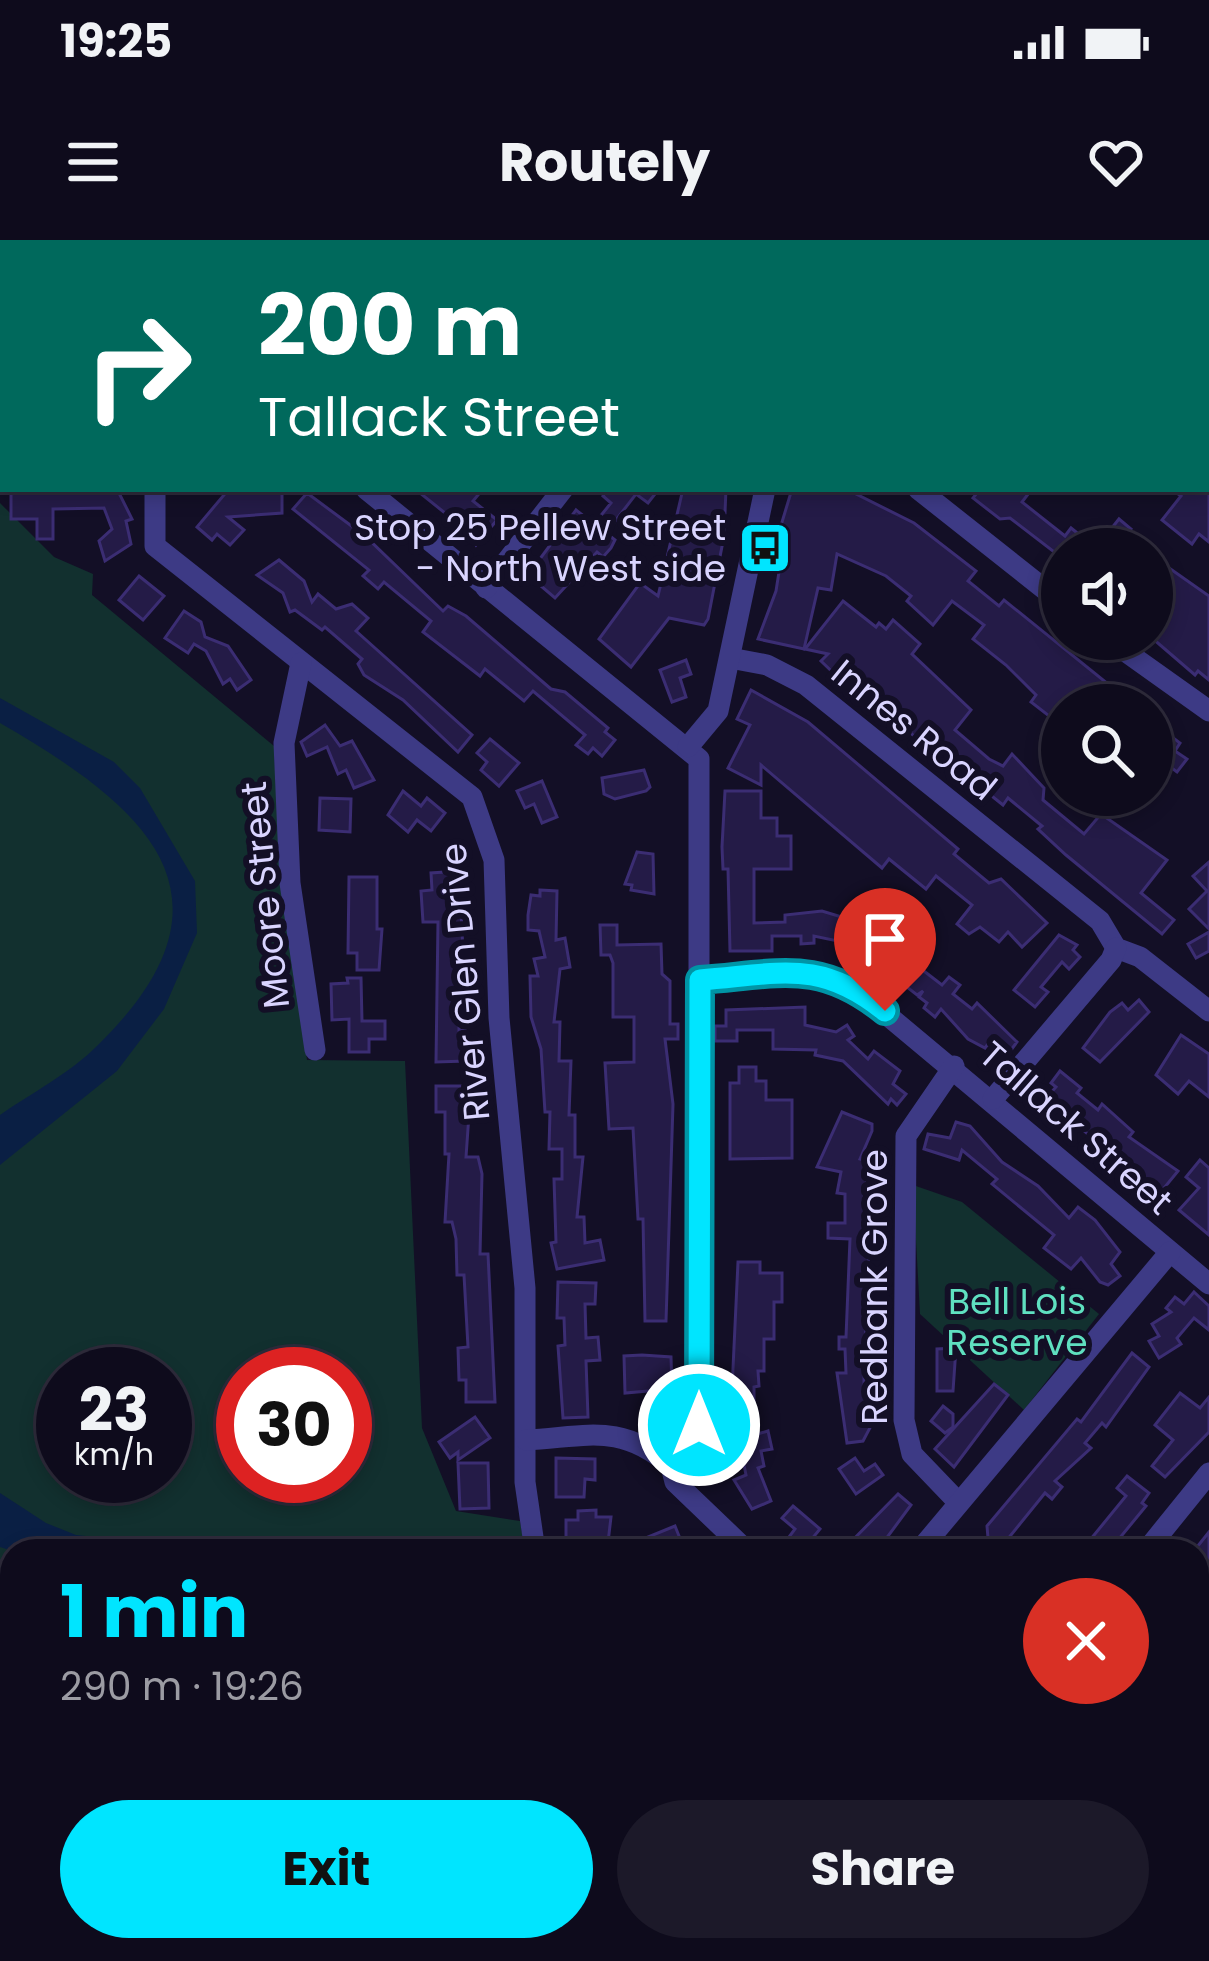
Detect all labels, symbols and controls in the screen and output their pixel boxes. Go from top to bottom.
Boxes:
text: 19:25 [60,10,172,73]
text: Routely [499,124,710,200]
icon: menu [60,129,126,195]
icon: heart [1083,129,1149,195]
text: 200 m [258,267,522,384]
icon: right [60,288,216,444]
text: Tallack Street [258,379,620,455]
place label: Stop 25 Pellew Street - North West side [354,502,726,594]
bus stop icon: Stop 25 Pellew Street - North West side [737,520,793,576]
map controls [1041,528,1173,816]
button: sound [1041,528,1173,660]
street label: Innes Road [821,647,1007,813]
button: search [1041,684,1173,816]
street label: Moore Street [228,779,302,1011]
street label: River Glen Drive [427,841,503,1123]
pin [834,888,936,1011]
icon: arrive [852,906,918,972]
street label: Tallack Street [968,1030,1184,1226]
street label: Redbank Grove [849,1149,900,1425]
park label: Bell Lois Reserve [946,1276,1088,1368]
speed limit sign: 30 [216,1347,372,1503]
position arrow [636,1362,762,1488]
text: 23 [79,1368,149,1452]
text: km/h [74,1433,154,1476]
text: 1 min [60,1561,248,1662]
button: close [1023,1578,1149,1704]
text: 290 m · 19:26 [60,1659,304,1714]
button: Exit [60,1800,593,1938]
button: Share [617,1800,1149,1938]

